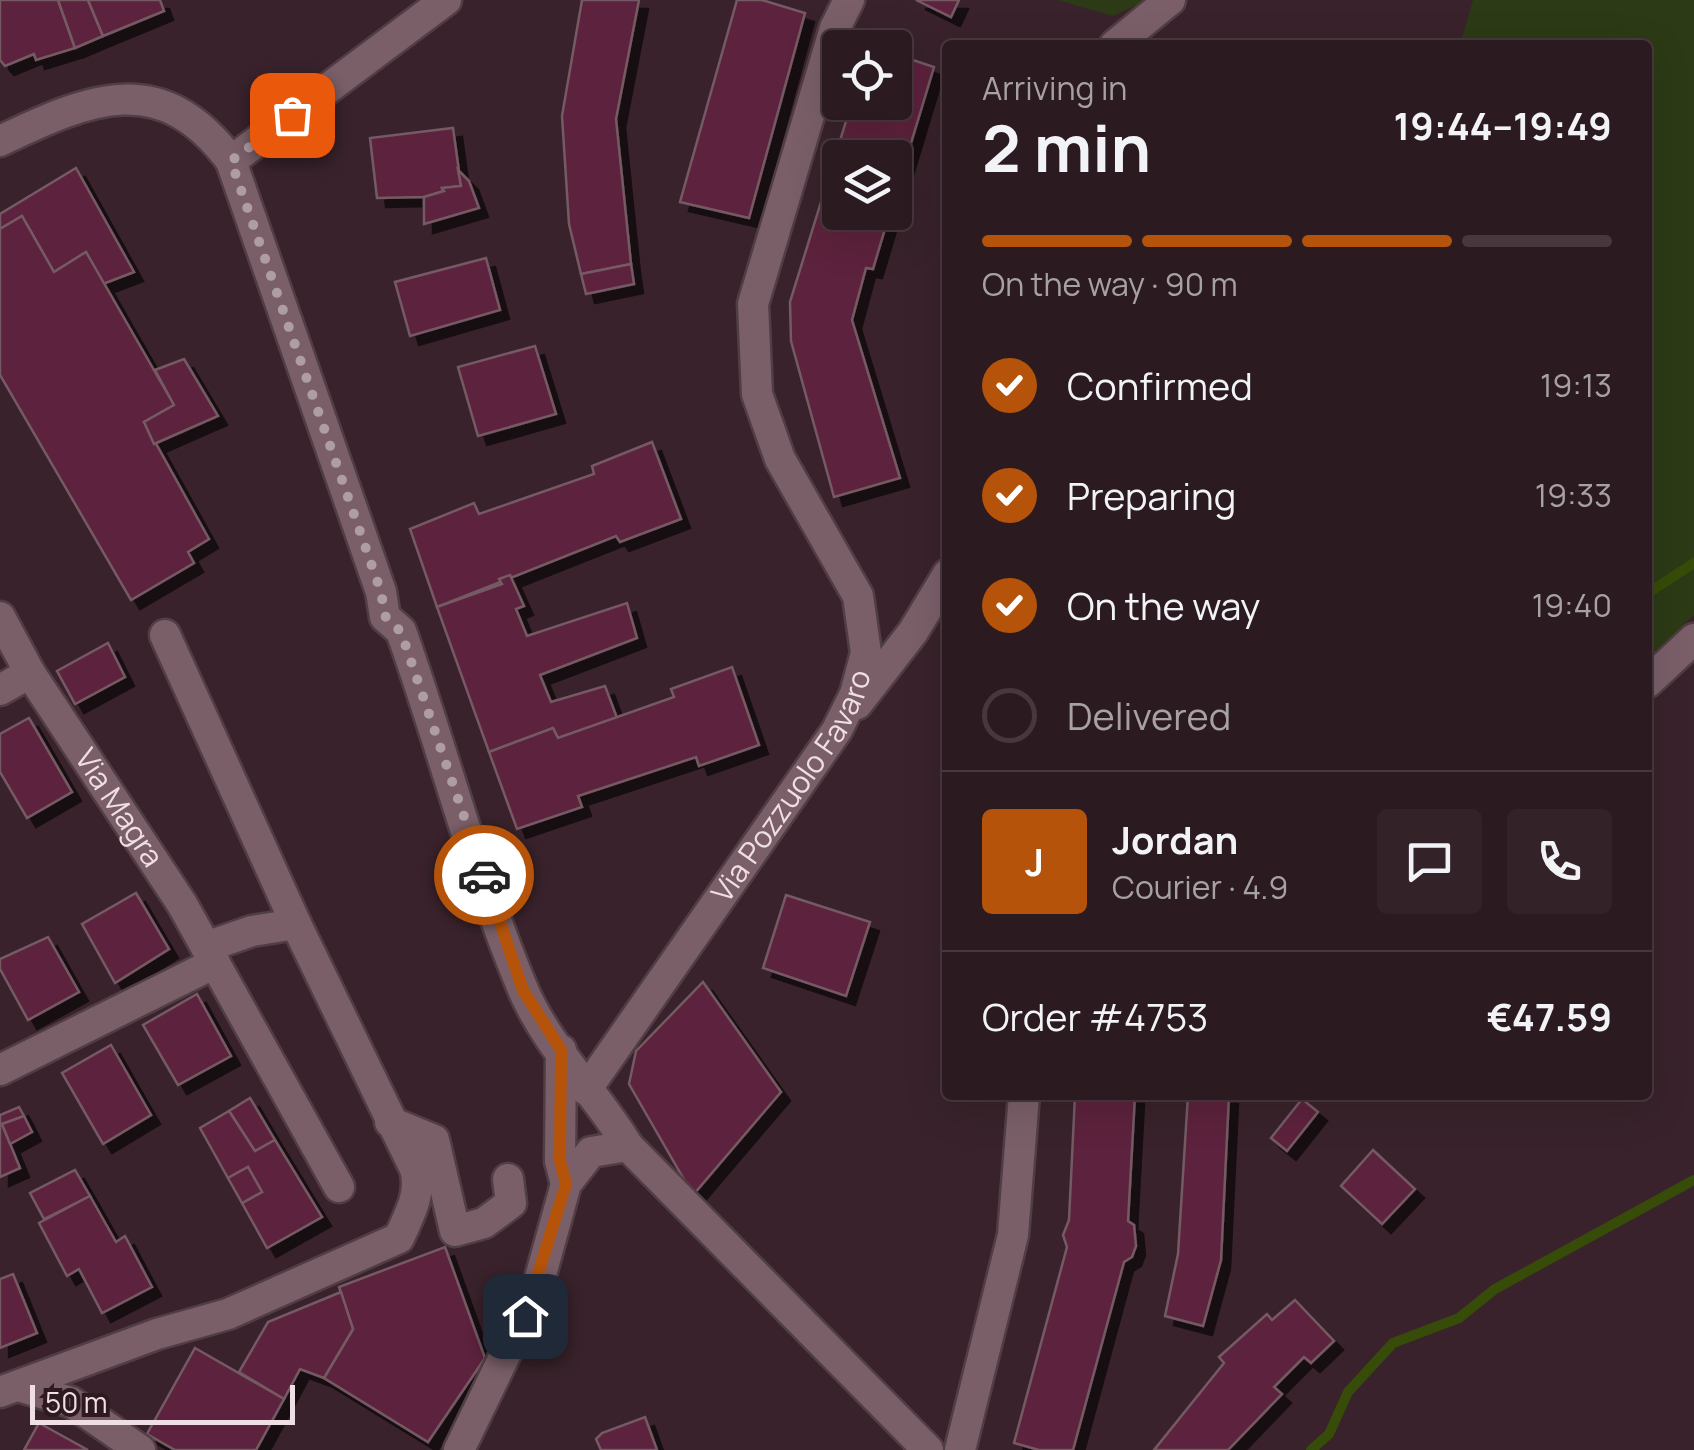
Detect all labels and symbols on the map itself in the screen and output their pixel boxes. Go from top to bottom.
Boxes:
pin [250,73,335,158]
street label: Via Pozzuolo Favaro [701,665,880,910]
street label: Via Magra [66,740,174,874]
courier [434,825,534,925]
pin [483,1274,568,1359]
scale bar [30,1380,295,1424]

